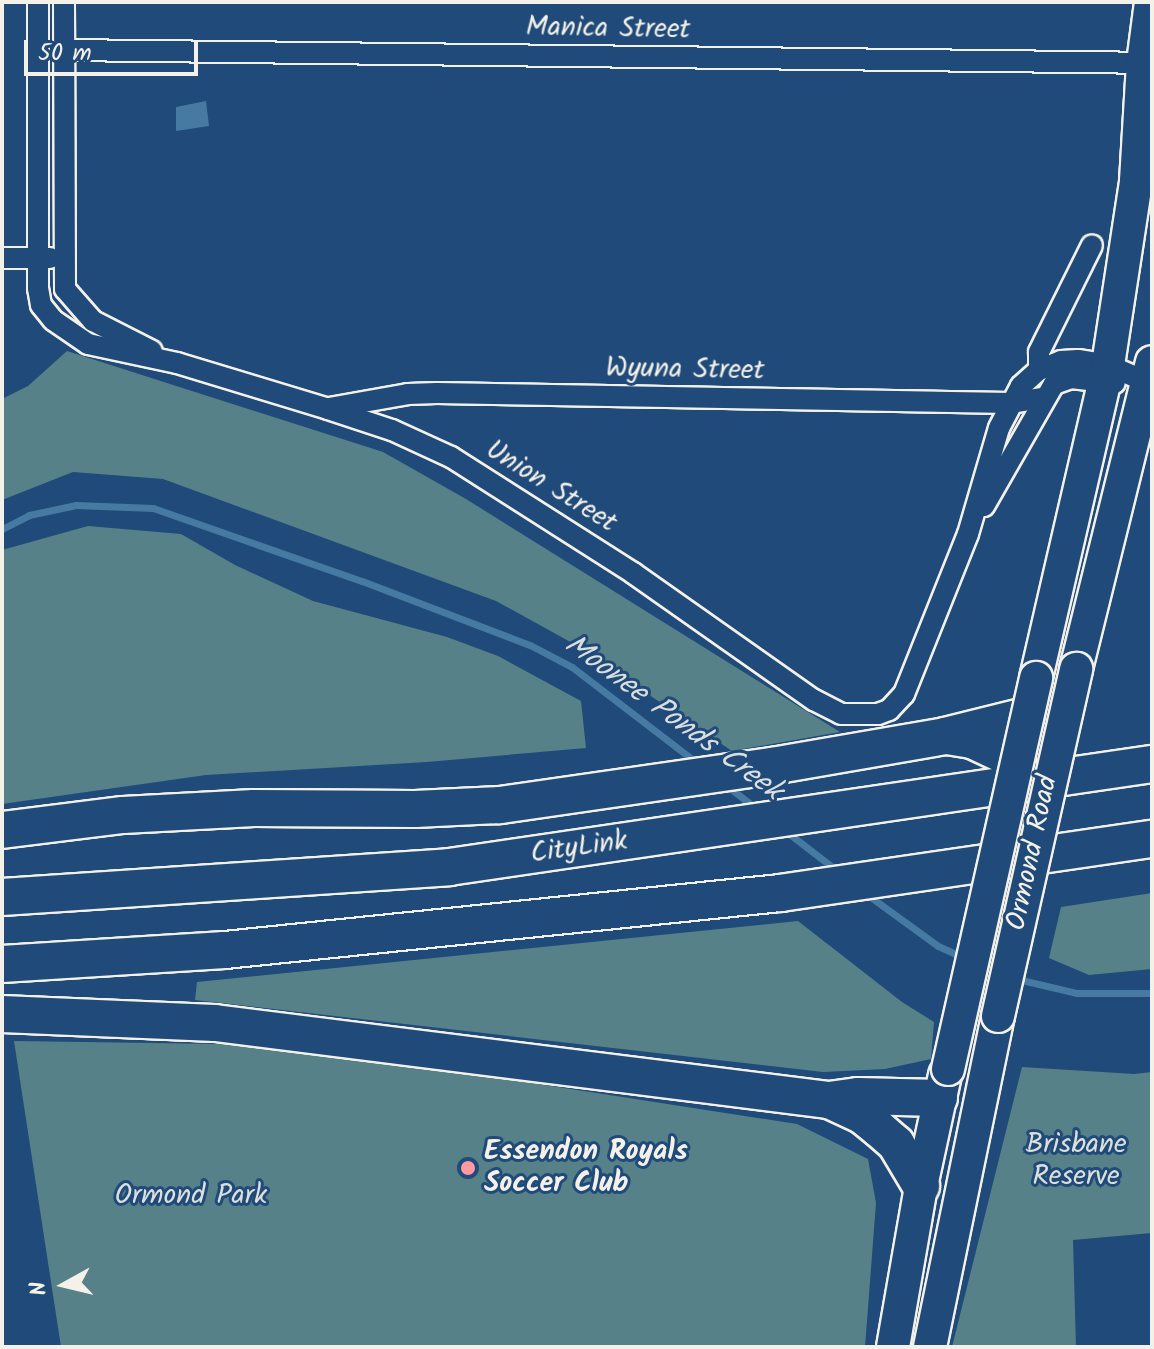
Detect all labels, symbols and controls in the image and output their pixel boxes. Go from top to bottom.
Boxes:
street label: Manica Street [525,11,691,47]
scale bar [28,24,202,74]
text: 50 m [38,34,92,73]
street label: Wyuna Street [605,352,765,388]
street label: Union Street [479,433,623,541]
water label: Moonee Ponds Creek [557,627,789,809]
street label: Ormond Road [1000,772,1066,934]
street label: CityLink [528,825,630,871]
park label: Brisbane Reserve [1025,1128,1127,1194]
place label: Essendon Royals Soccer Club [484,1135,688,1201]
marker: Essendon Royals Soccer Club [459,1159,477,1177]
park label: Ormond Park [115,1179,267,1213]
north arrow [24,1245,104,1325]
text: N [21,1279,58,1298]

